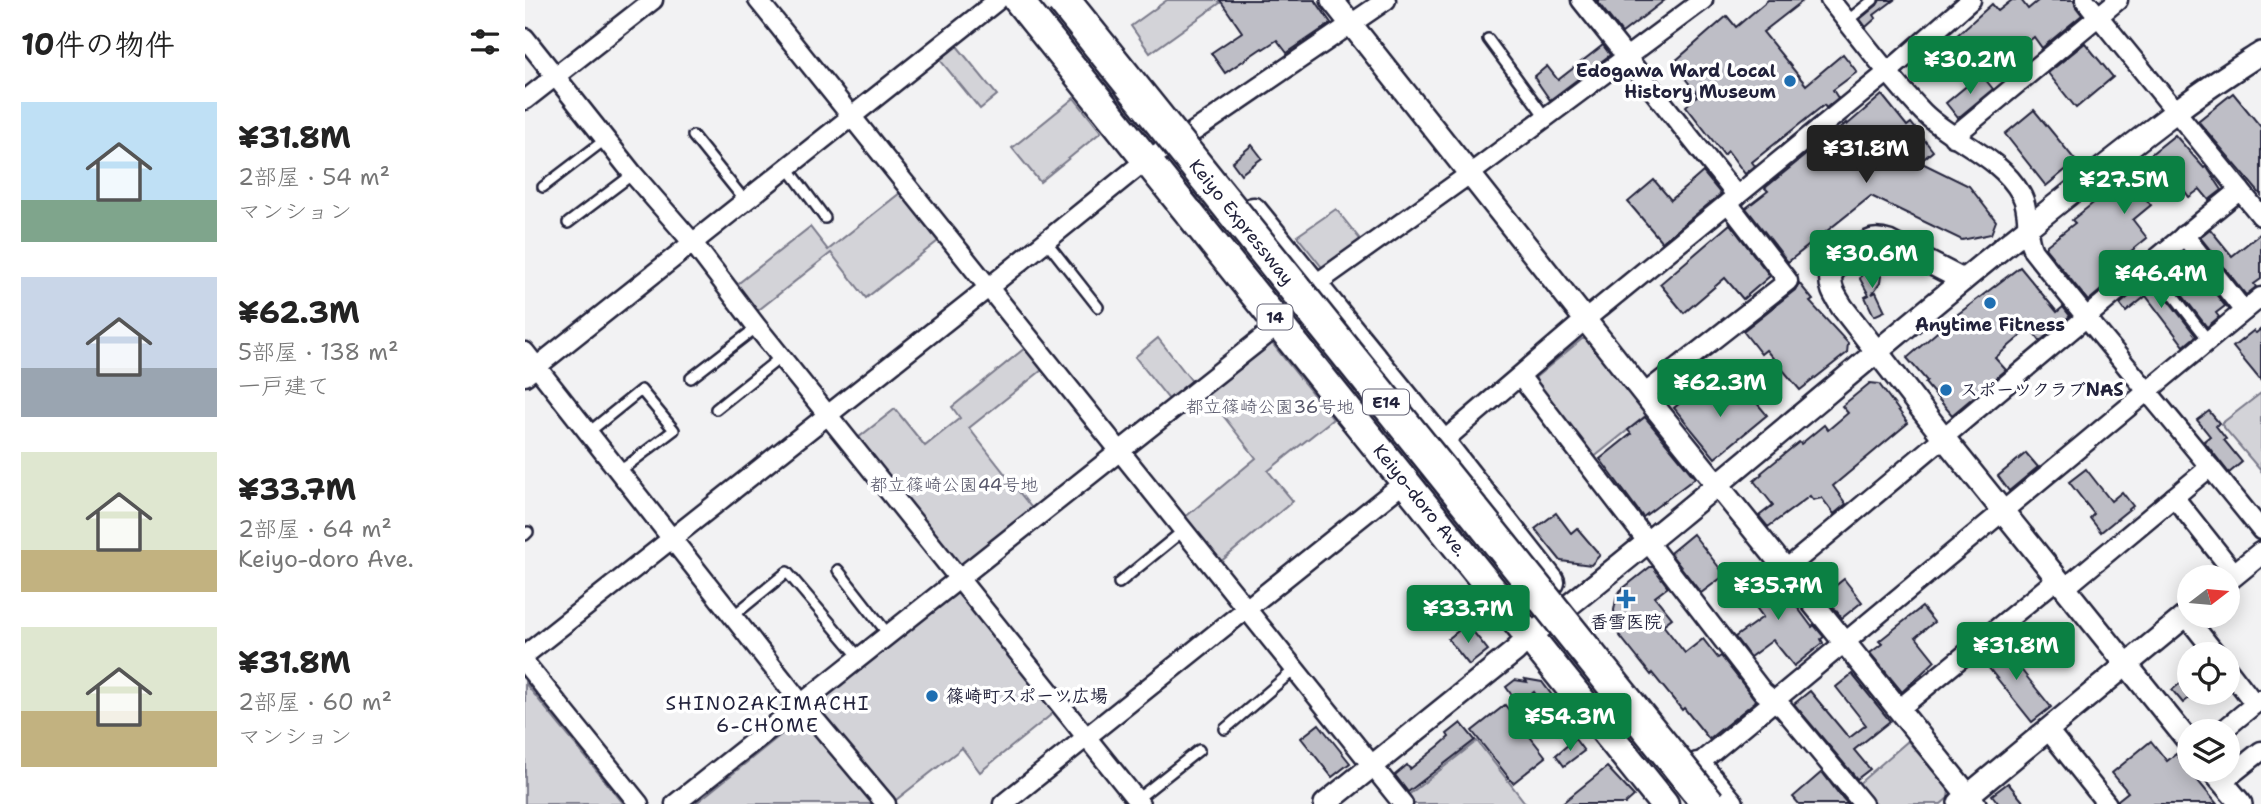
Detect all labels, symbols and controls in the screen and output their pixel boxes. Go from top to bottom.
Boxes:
icon: filters [466,23,504,61]
text: 10件の物件 [21,24,175,65]
pin: ¥30.2M [1913,36,2027,96]
text: ¥30.2M [1924,44,2016,74]
place label: Edogawa Ward Local History Museum [1576,59,1777,104]
marker: Edogawa Ward Local History Museum [1782,73,1798,89]
text: ¥31.8M [238,117,351,158]
pin: ¥31.8M [1809,125,1923,185]
icon: home [77,130,161,214]
text: ¥31.8M [1823,133,1909,163]
street label: Keiyo Expressway [1184,154,1299,290]
pin: ¥27.5M [2067,156,2181,216]
text: 2部屋 · 54 m² [238,162,390,192]
text: ¥27.5M [2079,164,2169,194]
text: マンション [238,196,352,226]
pin: ¥30.6M [1815,230,1929,290]
text: ¥30.6M [1826,238,1918,268]
pin: ¥46.4M [2104,250,2218,310]
text: ¥46.4M [2115,258,2207,288]
text: ¥62.3M [238,292,360,333]
marker: Anytime Fitness [1982,295,1998,311]
road number: 14 [1257,304,1293,330]
icon: home [77,305,161,389]
place label: Anytime Fitness [1915,313,2065,337]
text: 5部屋 · 138 m² [238,337,399,367]
pin: ¥62.3M [1663,360,1777,419]
text: ¥62.3M [1673,367,1767,397]
text: 一戸建て [238,371,330,401]
place label: スポーツクラブNAS [1960,378,2124,402]
marker: スポーツクラブNAS [1938,382,1954,398]
road number: E14 [1363,390,1409,414]
park label: 都立篠崎公園36号地 [1186,395,1354,419]
street label: Keiyo-doro Ave. [1368,439,1473,562]
text: ¥33.7M [238,469,356,510]
park label: 都立篠崎公園44号地 [870,473,1038,497]
icon: home [77,480,161,564]
text: 2部屋 · 64 m² [238,514,392,544]
text: Keiyo-doro Ave. [238,544,414,574]
pin: ¥35.7M [1721,562,1835,622]
north arrow [2177,565,2240,628]
map controls [2177,565,2240,782]
text: ¥35.7M [1733,570,1823,600]
pin: ¥33.7M [1411,586,1525,645]
marker: 香雪医院 [1616,589,1636,609]
text: ¥33.7M [1423,593,1513,623]
place label: 香雪医院 [1590,610,1662,634]
pin: ¥31.8M [1959,622,2073,682]
text: ¥31.8M [1973,630,2059,660]
text: ¥31.8M [238,642,351,683]
button: locate [2177,642,2240,705]
icon: home [77,655,161,739]
place label: 篠崎町スポーツ広場 [946,684,1108,708]
text: 2部屋 · 60 m² [238,687,392,717]
marker: 篠崎町スポーツ広場 [924,688,940,704]
district label: SHINOZAKIMACHI 6-CHOME [666,691,870,738]
pin: ¥54.3M [1513,694,1627,753]
text: ¥54.3M [1524,701,1616,731]
button: layers [2177,719,2240,782]
text: マンション [238,721,352,751]

